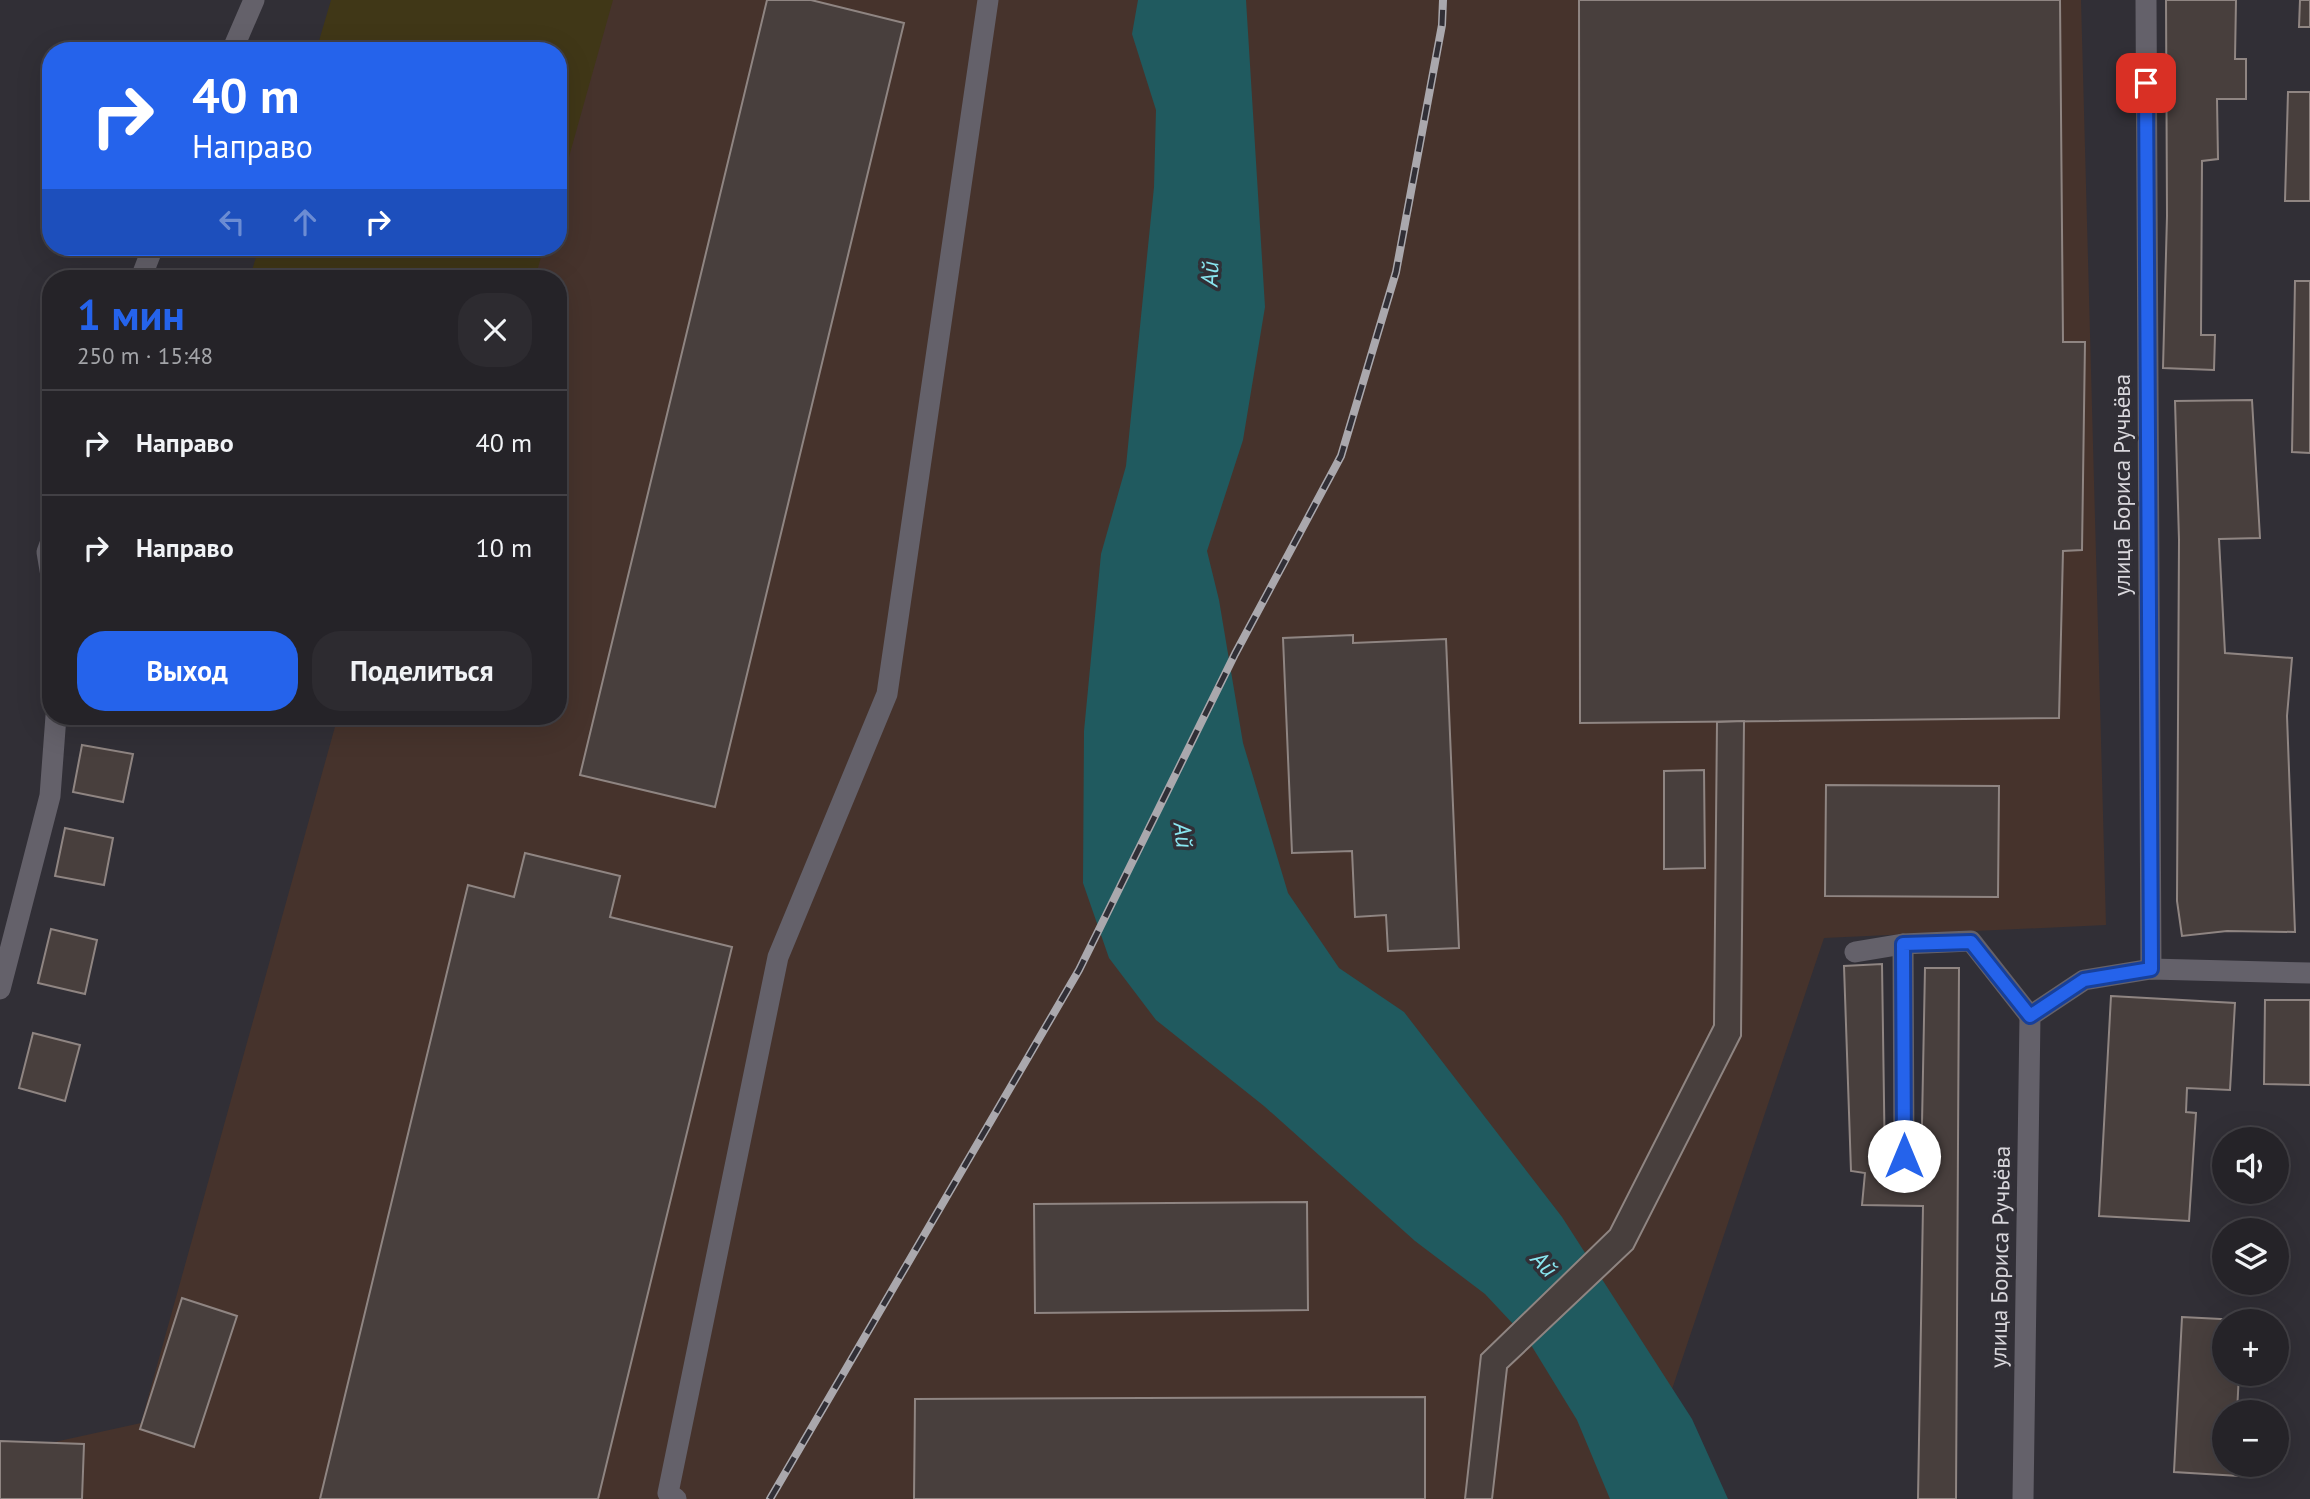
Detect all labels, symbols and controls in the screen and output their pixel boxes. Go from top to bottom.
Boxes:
pin [2116,53,2176,113]
text: 40 m [192,63,299,127]
icon: arrive [2127,64,2165,102]
icon: right [77,70,168,161]
text: Направо [192,125,313,167]
icon: left [213,203,251,241]
icon: ahead [286,203,324,241]
icon: right [359,203,397,241]
water label: Ай [1194,261,1225,288]
text: 1 мин [77,287,185,342]
button: close [458,293,532,367]
text: 250 m · 15:48 [77,341,213,370]
street label: улица Бориса Ручьёва [2107,374,2136,596]
icon: right [77,424,115,462]
text: Направо [136,426,234,459]
text: 40 m [476,426,532,459]
icon: right [77,529,115,567]
text: Направо [136,531,234,564]
text: 10 m [476,531,532,564]
button: Выход [77,631,298,711]
button: Поделиться [312,631,532,711]
water label: Ай [1166,819,1200,850]
position arrow [1867,1119,1941,1193]
map controls [2212,1127,2289,1477]
button: sound [2212,1127,2289,1204]
street label: улица Бориса Ручьёва [1983,1146,2016,1368]
button: layers [2212,1218,2289,1295]
water label: Ай [1524,1243,1564,1284]
button: + [2212,1309,2289,1386]
button: − [2212,1400,2289,1477]

